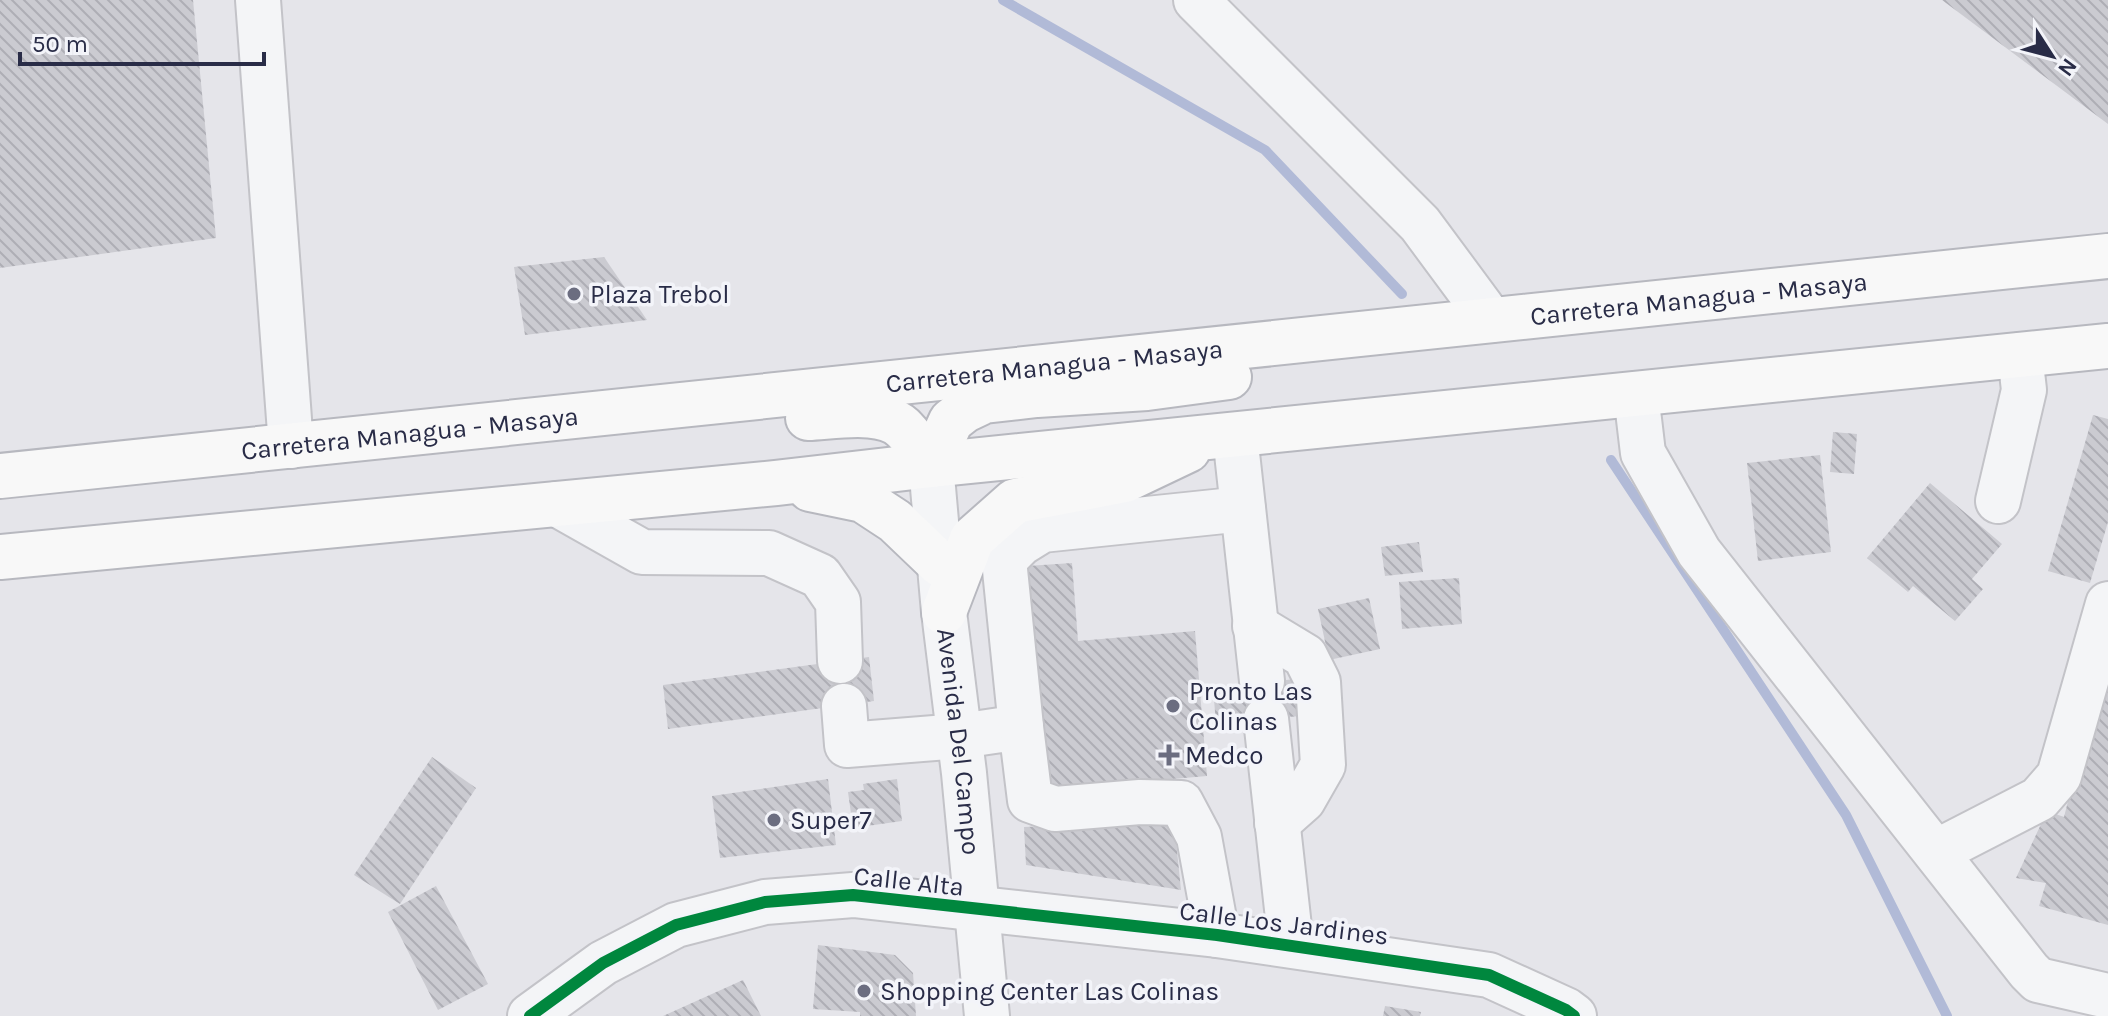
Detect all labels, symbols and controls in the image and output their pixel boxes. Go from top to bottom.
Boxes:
scale bar [20,16,264,66]
north arrow [2012,16,2092,96]
text: 50 m [32,30,88,58]
text: N [2052,53,2083,81]
street label: Carretera Managua - Masaya [1529,266,1869,332]
place label: Plaza Trebol [590,279,730,310]
marker: Plaza Trebol [565,285,583,303]
street label: Carretera Managua - Masaya [884,333,1224,399]
street label: Carretera Managua - Masaya [240,401,580,467]
street label: Avenida Del Campo [930,626,987,856]
place label: Pronto Las Colinas [1189,676,1313,737]
marker: Pronto Las Colinas [1164,697,1182,715]
place label: Medco [1185,740,1263,771]
marker: Medco [1160,746,1178,764]
place label: Super7 [790,805,872,836]
marker: Super7 [765,811,783,829]
street label: Calle Alta [852,860,966,903]
street label: Calle Los Jardines [1178,895,1390,952]
place label: Shopping Center Las Colinas [880,976,1219,1007]
marker: Shopping Center Las Colinas [855,982,873,1000]

